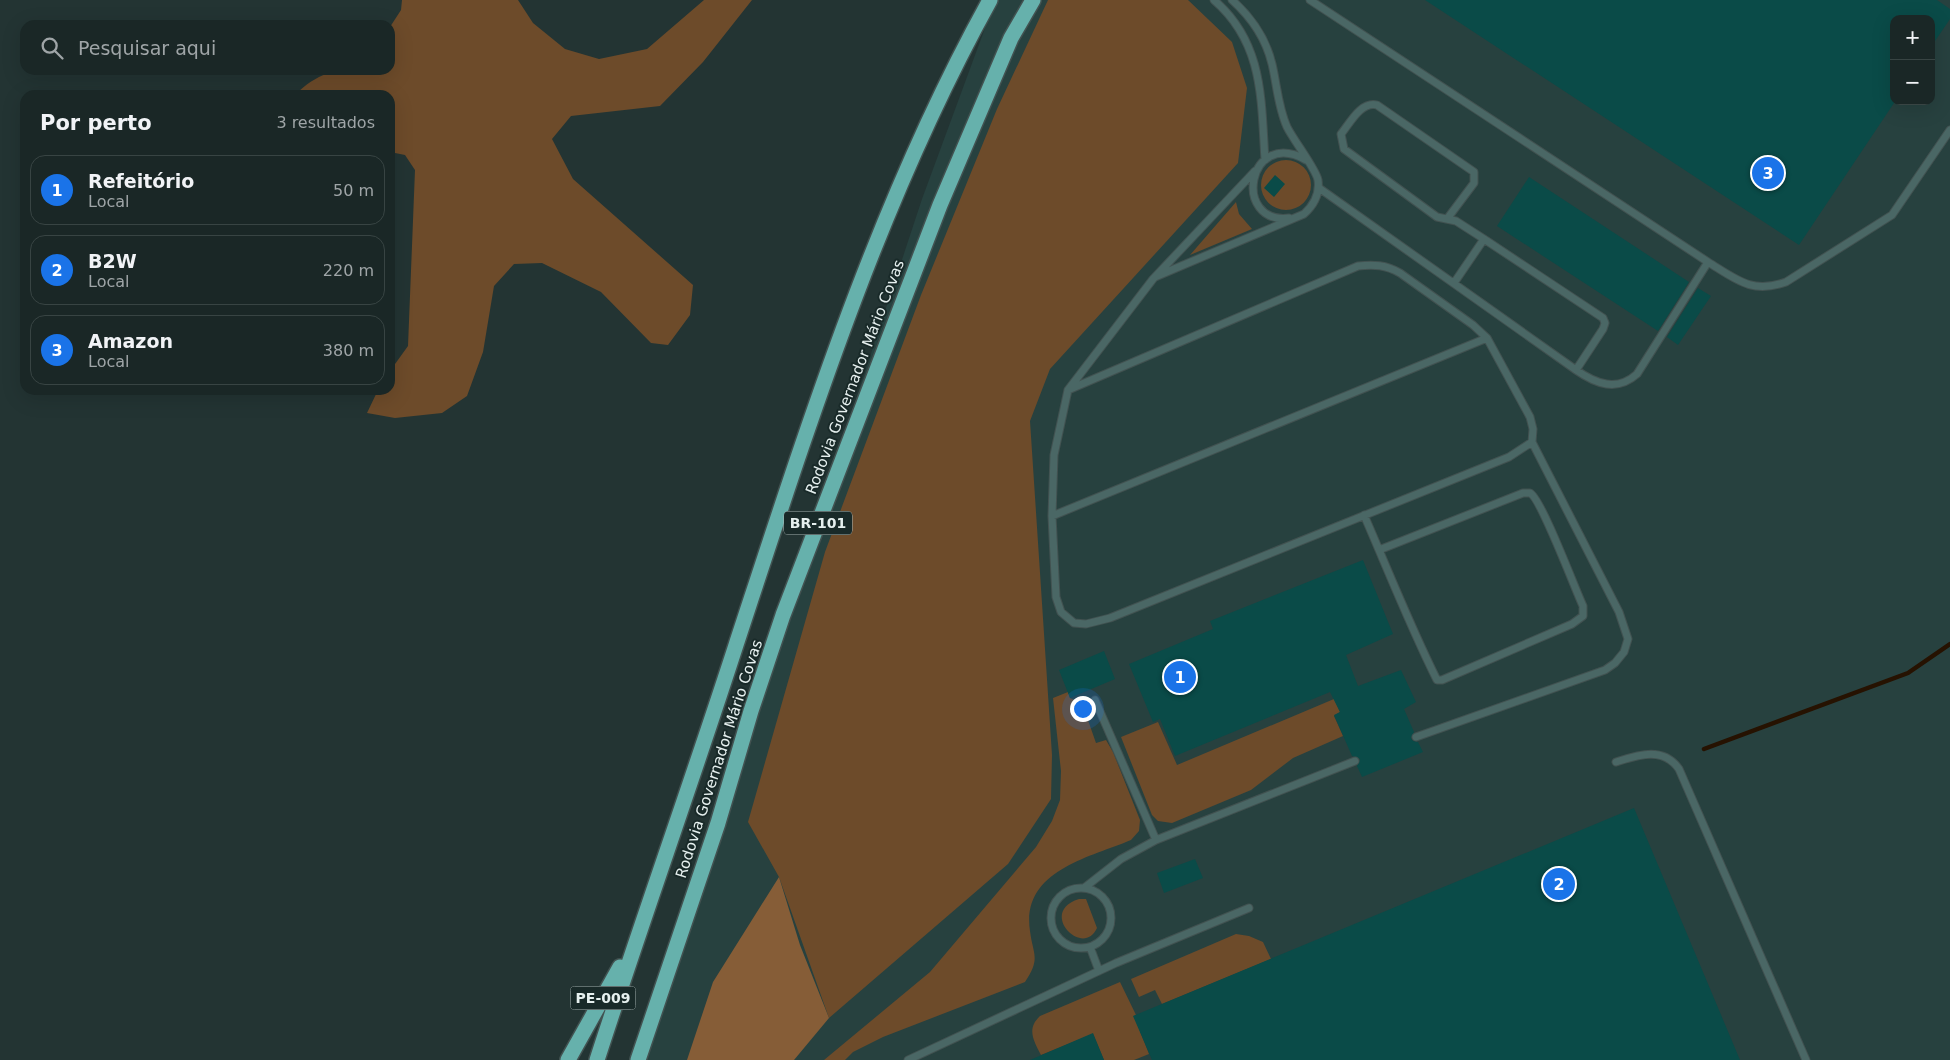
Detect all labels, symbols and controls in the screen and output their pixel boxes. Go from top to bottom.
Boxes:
map controls [1890,15,1935,105]
button: + [1890,15,1935,60]
search box [20,20,395,75]
icon: search [38,34,66,62]
text: Pesquisar aqui [78,37,216,59]
button: − [1890,60,1935,105]
text: Por perto [40,111,152,135]
text: 3 resultados [276,113,375,132]
pin: 3 [1752,154,1784,192]
text: Refeitório [88,170,194,192]
text: 1 [51,181,63,200]
text: 50 m [333,181,374,200]
text: Local [88,192,129,211]
text: B2W [88,250,137,272]
street label: Rodovia Governador Mário Covas [802,257,908,497]
text: 2 [51,261,63,280]
text: 220 m [323,261,374,280]
text: Local [88,272,129,291]
text: Amazon [88,330,173,352]
text: 3 [51,341,63,360]
text: 380 m [323,341,374,360]
text: Local [88,352,129,371]
road number: BR-101 [784,512,852,534]
street label: Rodovia Governador Mário Covas [672,637,766,881]
pin: 1 [1164,658,1196,696]
your location [1070,696,1096,722]
pin: 2 [1543,865,1575,903]
road number: PE-009 [570,986,636,1010]

